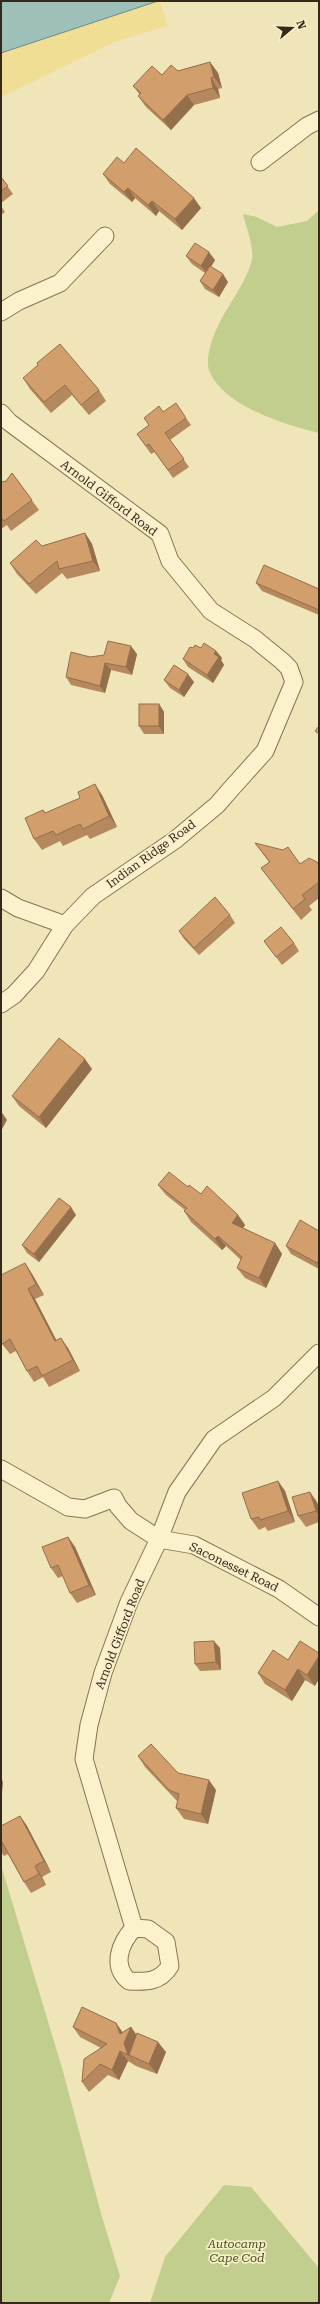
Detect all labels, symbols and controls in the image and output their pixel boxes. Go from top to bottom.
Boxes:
north arrow [272,8,312,48]
text: N [293,19,309,32]
street label: Arnold Gifford Road [58,457,160,539]
street label: Indian Ridge Road [104,817,198,891]
street label: Saconesset Road [187,1539,281,1595]
street label: Arnold Gifford Road [92,1577,148,1691]
park label: Autocamp Cape Cod [207,2237,266,2265]

